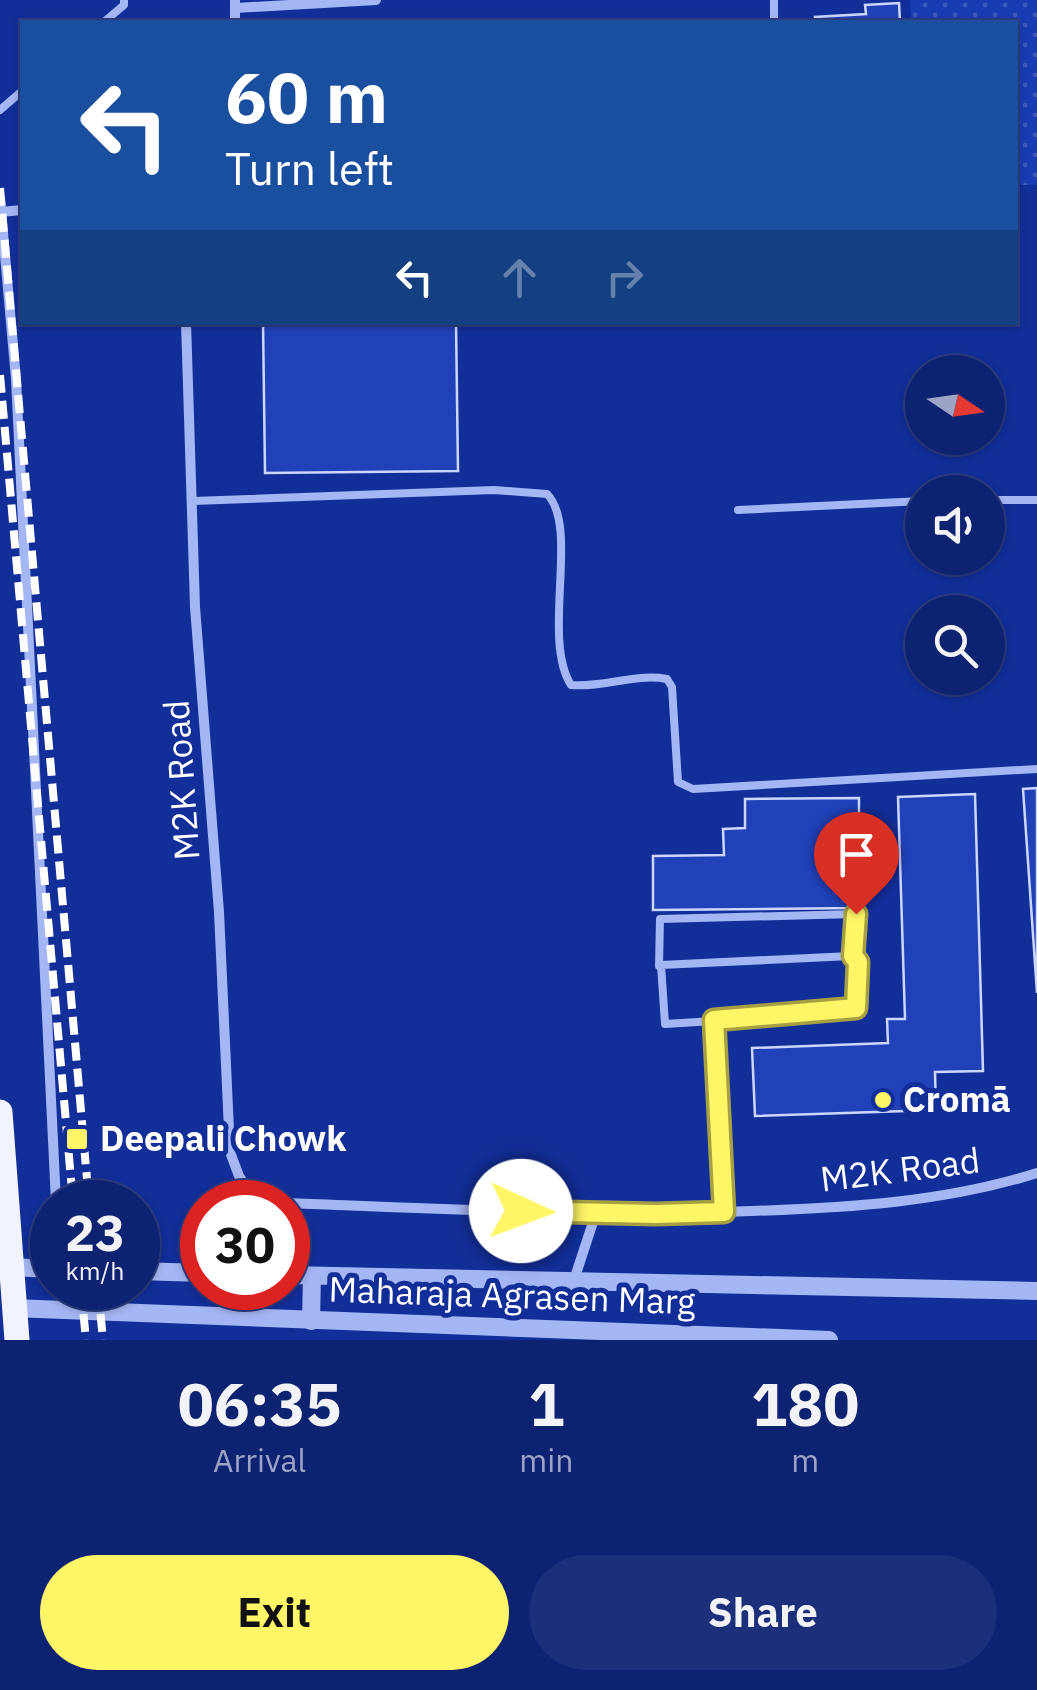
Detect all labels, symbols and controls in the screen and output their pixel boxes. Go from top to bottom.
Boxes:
text: 60 m [225,51,388,142]
icon: left [60,60,190,190]
text: Turn left [225,139,394,197]
icon: left [387,250,442,305]
icon: ahead [492,250,547,305]
icon: right [597,250,652,305]
north arrow [905,355,1005,455]
map controls [905,355,1005,695]
button: sound [905,475,1005,575]
button: search [905,595,1005,695]
street label: M2K Road [152,698,210,862]
pin [814,812,899,915]
icon: arrive [829,827,884,882]
place label: Cromā [903,1076,1011,1122]
marker: Cromā [872,1089,894,1111]
place label: Deepali Chowk [100,1115,347,1161]
marker: Deepali Chowk [64,1126,90,1152]
street label: M2K Road [818,1136,982,1202]
position arrow [469,1159,573,1263]
speed limit sign: 30 [180,1180,310,1310]
text: 23 [65,1200,125,1265]
text: km/h [66,1254,124,1287]
street label: Maharaja Agrasen Marg [328,1266,697,1324]
text: 06:35 [178,1364,342,1443]
text: 1 [528,1364,564,1443]
text: 180 [751,1364,859,1443]
text: Arrival [213,1439,306,1481]
text: min [519,1439,573,1481]
text: m [791,1439,819,1481]
button: Exit [40,1555,509,1670]
button: Share [529,1555,997,1670]

